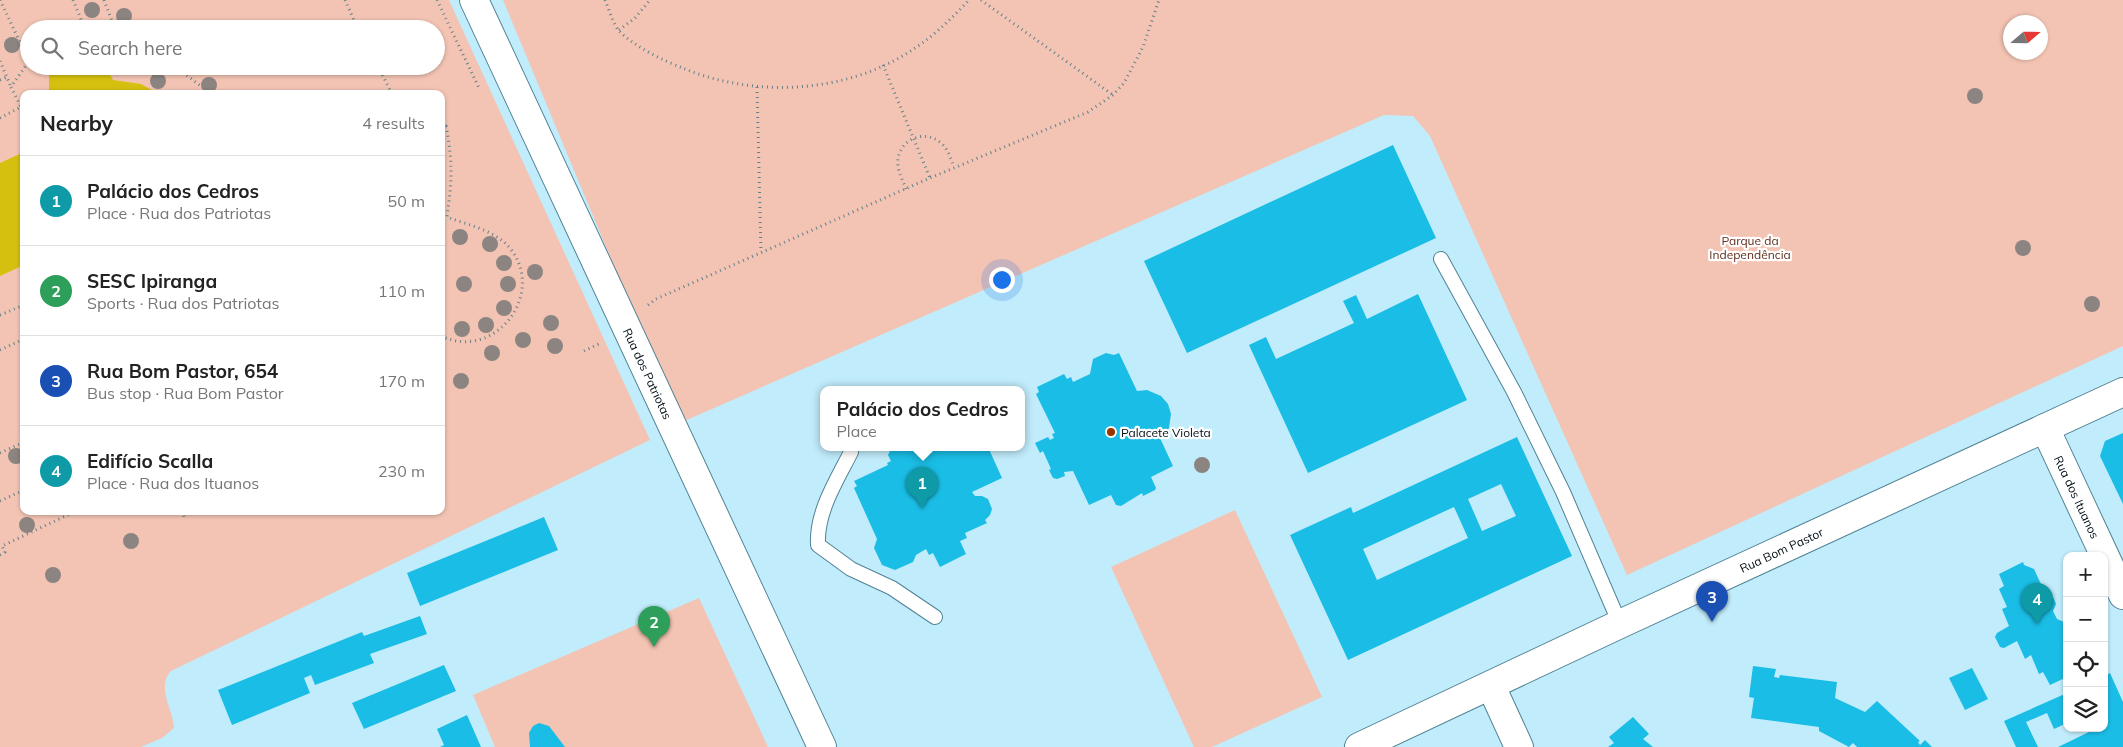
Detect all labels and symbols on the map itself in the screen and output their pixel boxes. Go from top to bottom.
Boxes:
north arrow [2003,15,2048,60]
park label: Parque da Independência [1709,233,1791,262]
your location [989,267,1015,293]
street label: Rua dos Patriotas [620,325,676,422]
place label: Palacete Violeta [1121,425,1211,440]
marker: Palacete Violeta [1105,426,1117,438]
street label: Rua dos Ituanos [2051,453,2103,541]
pin: 1 [906,467,938,508]
street label: Rua Bom Pastor [1737,524,1826,575]
pin: 3 [1696,581,1728,622]
pin: 4 [2021,583,2053,624]
pin: 2 [638,606,670,647]

